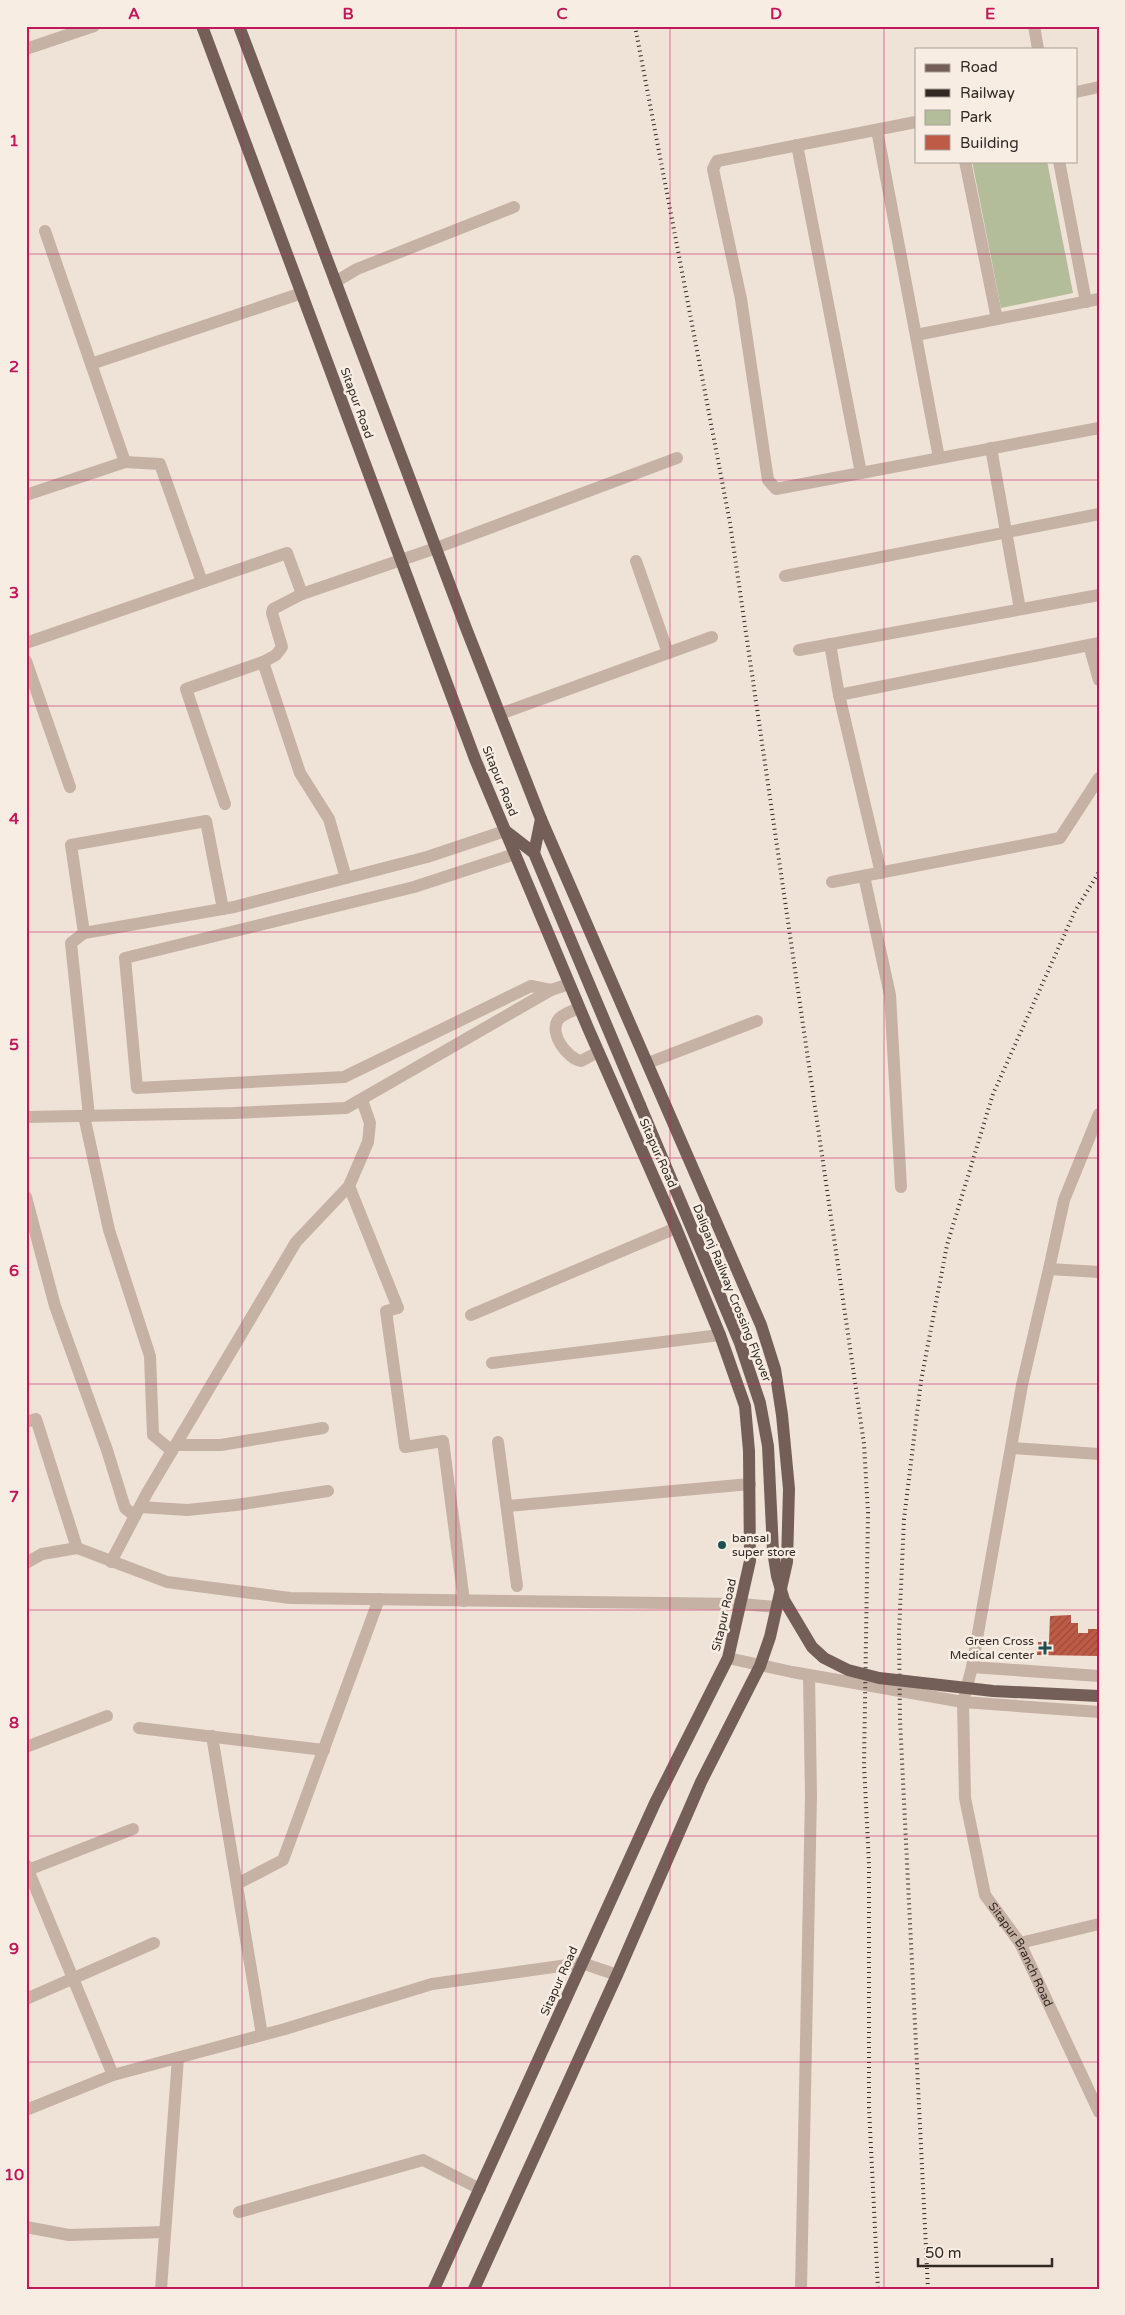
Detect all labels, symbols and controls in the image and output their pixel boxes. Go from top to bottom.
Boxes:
text: A [128,4,140,24]
text: B [342,4,354,24]
text: C [556,4,568,24]
text: D [770,4,782,24]
text: E [985,4,995,24]
legend [915,48,1078,162]
text: Road [960,58,998,76]
text: Railway [960,84,1015,102]
text: Park [960,108,992,126]
text: 1 [9,131,19,151]
text: Building [960,134,1019,152]
text: 2 [9,357,19,377]
street label: Sitapur Road [338,366,376,440]
text: 3 [9,583,19,603]
street label: Sitapur Road [480,744,520,818]
text: 4 [9,809,19,829]
text: 5 [9,1035,19,1055]
street label: Sitapur Road [636,1116,680,1190]
street label: Daliganj Railway Crossing Flyover [690,1202,774,1384]
text: 6 [9,1261,19,1281]
text: 7 [9,1487,19,1507]
place label: bansal super store [732,1531,796,1559]
marker: bansal super store [716,1539,728,1551]
street label: Sitapur Road [709,1577,739,1653]
place label: Green Cross Medical center [950,1634,1034,1662]
marker: Green Cross Medical center [1038,1641,1052,1655]
text: 8 [9,1713,19,1733]
street label: Sitapur Branch Road [986,1900,1056,2009]
text: 9 [9,1939,19,1959]
street label: Sitapur Road [537,1944,581,2018]
text: 10 [4,2165,24,2185]
scale bar [918,2235,1051,2267]
text: 50 m [925,2244,962,2262]

